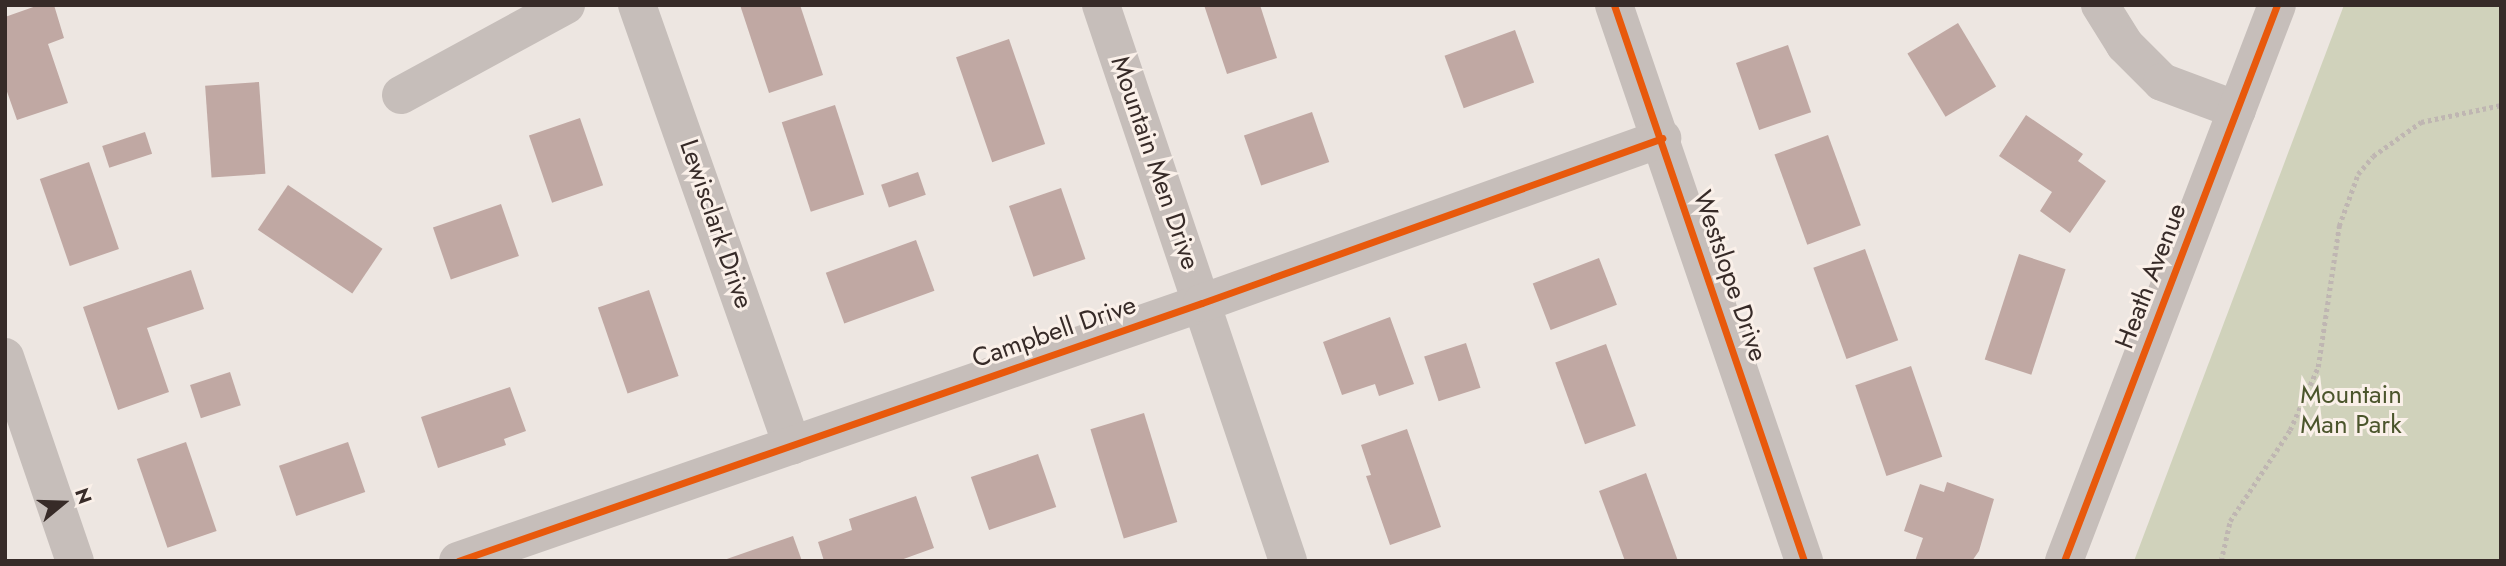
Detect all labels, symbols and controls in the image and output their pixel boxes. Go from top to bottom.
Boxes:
street label: Mountain Men Drive [1104,52,1206,274]
street label: Lewisclark Drive [673,135,759,313]
street label: Westslope Drive [1686,187,1774,365]
street label: Heath Avenue [2109,199,2193,353]
street label: Campbell Drive [968,289,1140,375]
park label: Mountain Man Park [2300,379,2402,440]
north arrow [28,468,98,538]
text: N [68,484,99,508]

